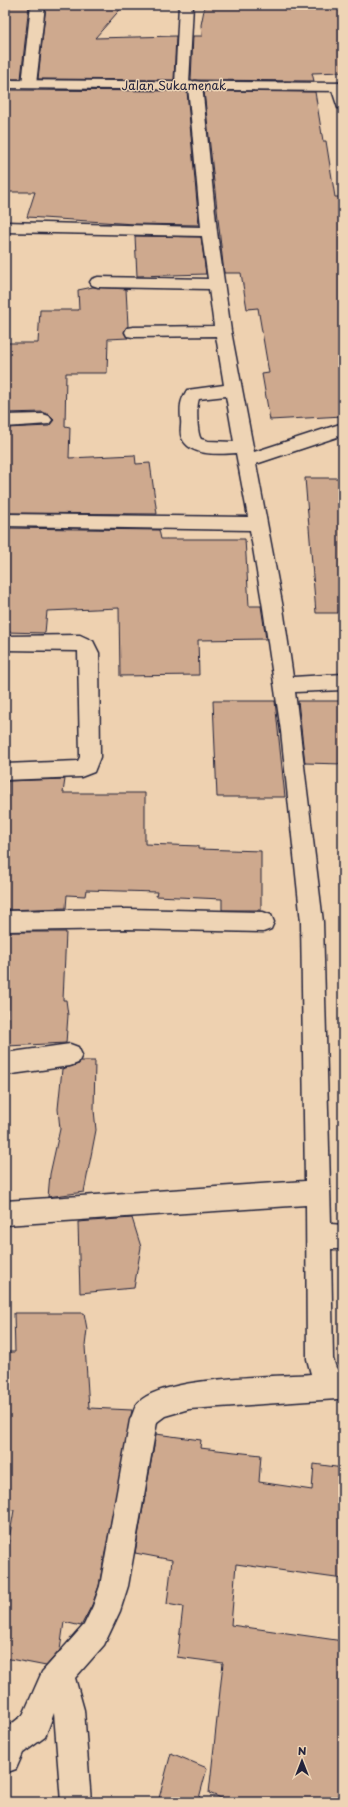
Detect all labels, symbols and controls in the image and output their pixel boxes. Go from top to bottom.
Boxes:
street label: Jalan Sukamenak [122,76,226,94]
north arrow [282,1741,322,1781]
text: N [298,1742,307,1759]

